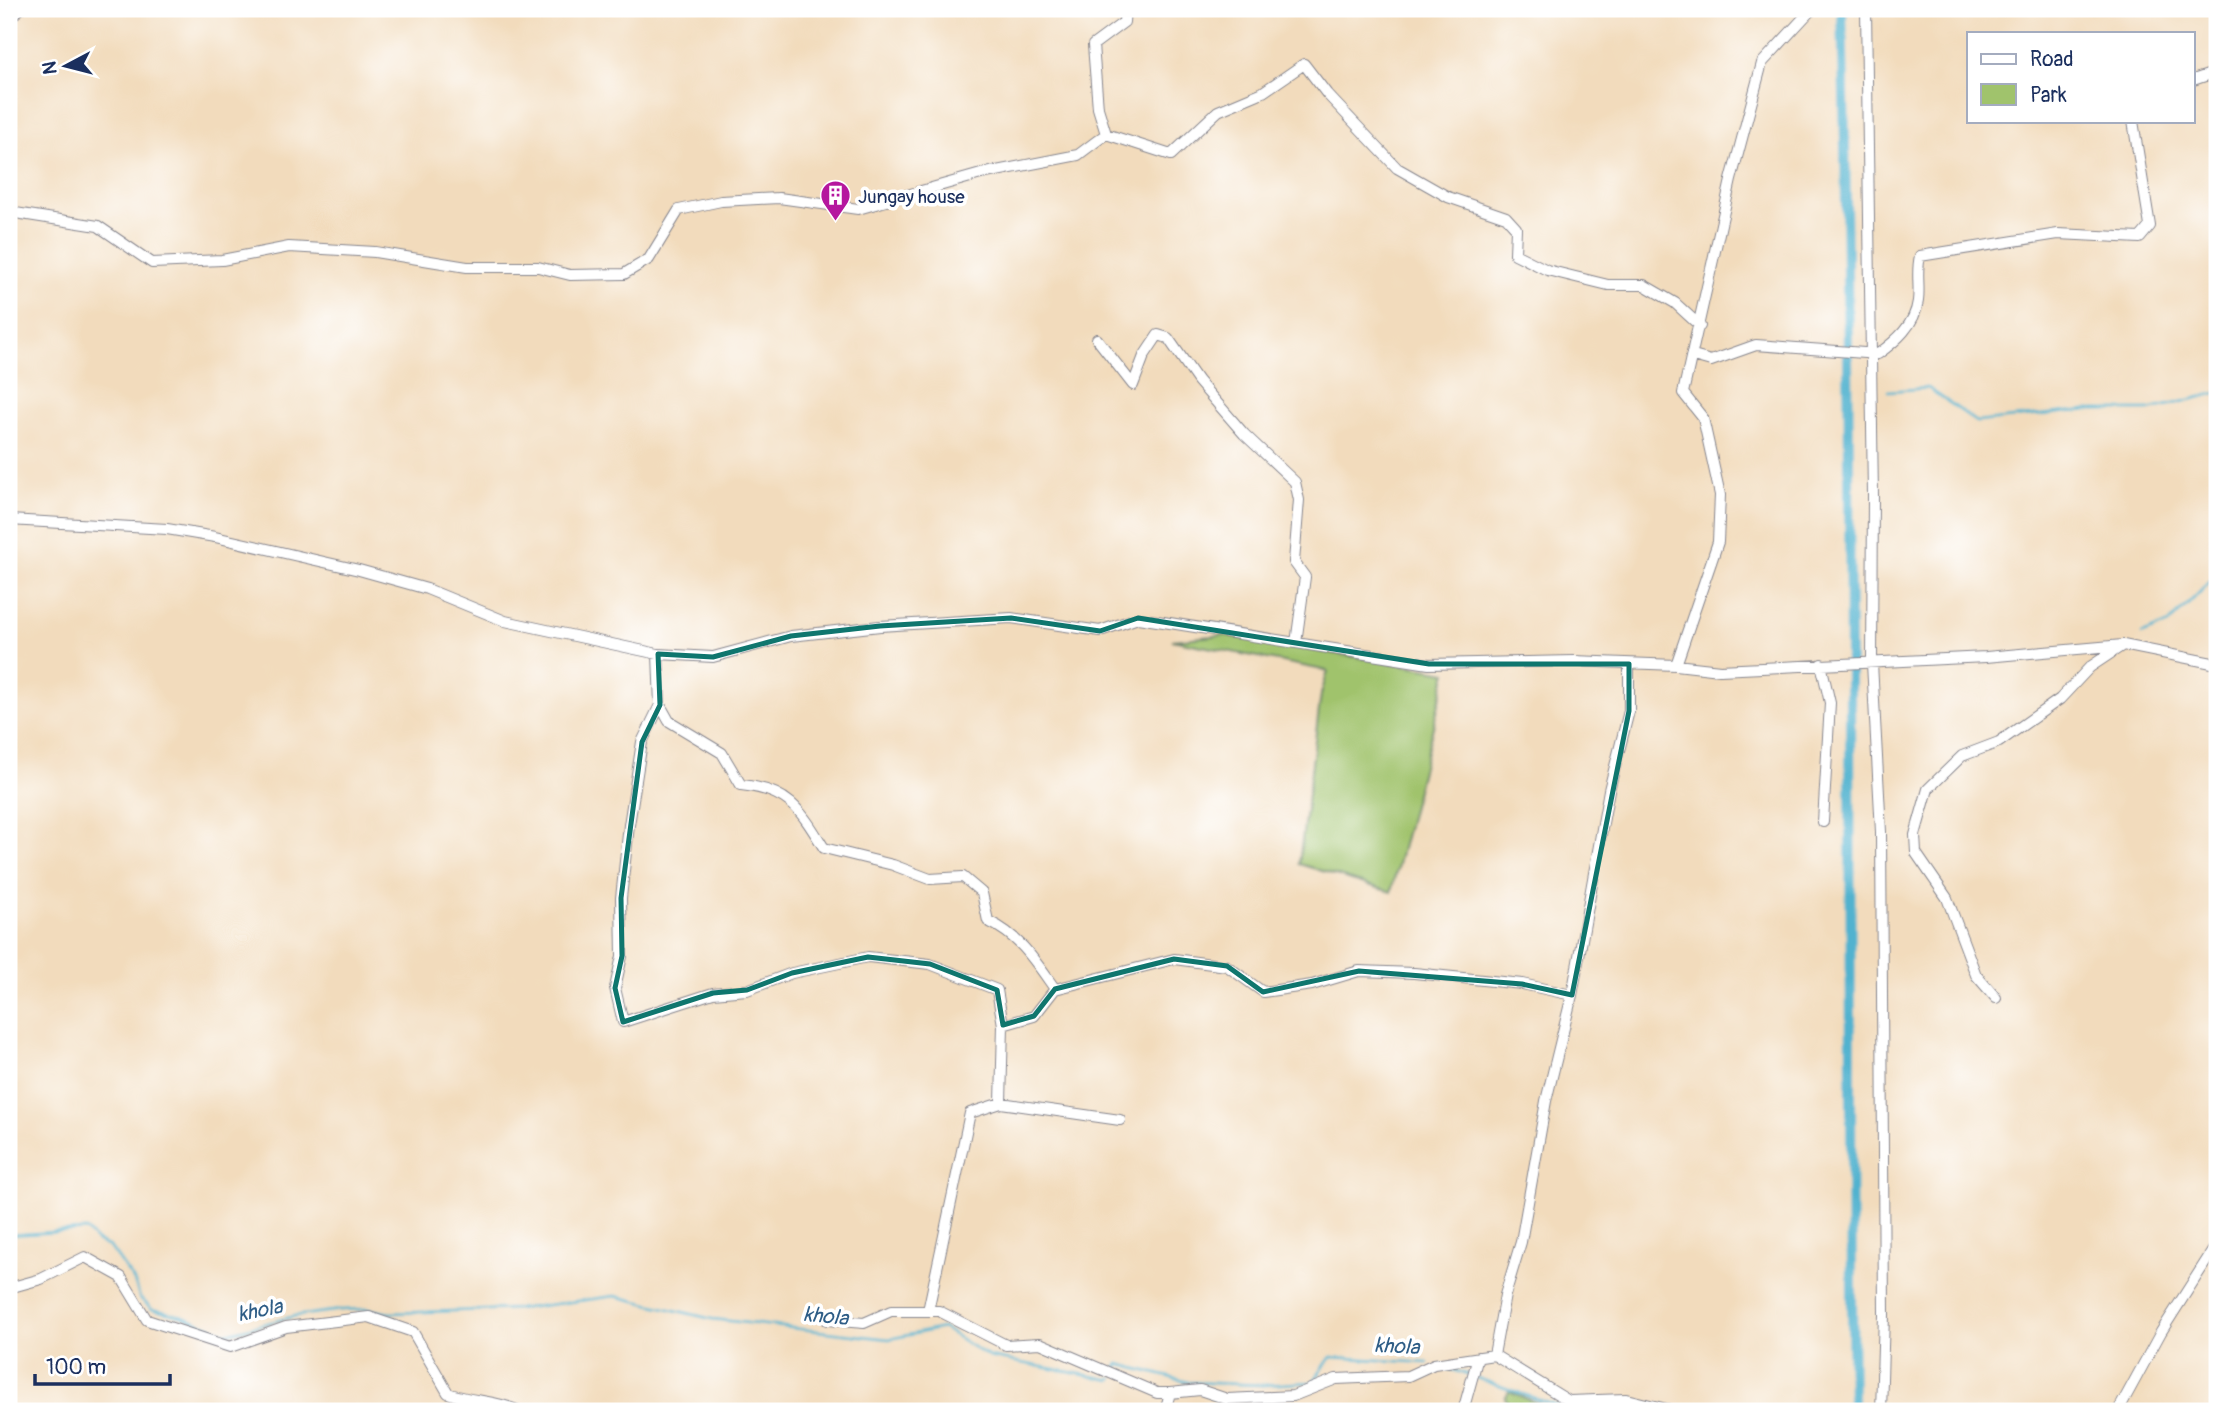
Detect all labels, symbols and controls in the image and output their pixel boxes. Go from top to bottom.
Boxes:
north arrow [32,32,102,102]
legend [1967,32,2194,122]
text: Road [2030,46,2074,73]
text: N [37,60,63,76]
text: Park [2030,82,2067,109]
building icon: Jungay house [818,179,852,223]
place label: Jungay house [858,185,965,209]
water label: khola [236,1293,286,1328]
water label: khola [802,1301,851,1332]
water label: khola [1374,1332,1421,1361]
scale bar [35,1343,170,1387]
text: 100 m [46,1354,106,1381]

